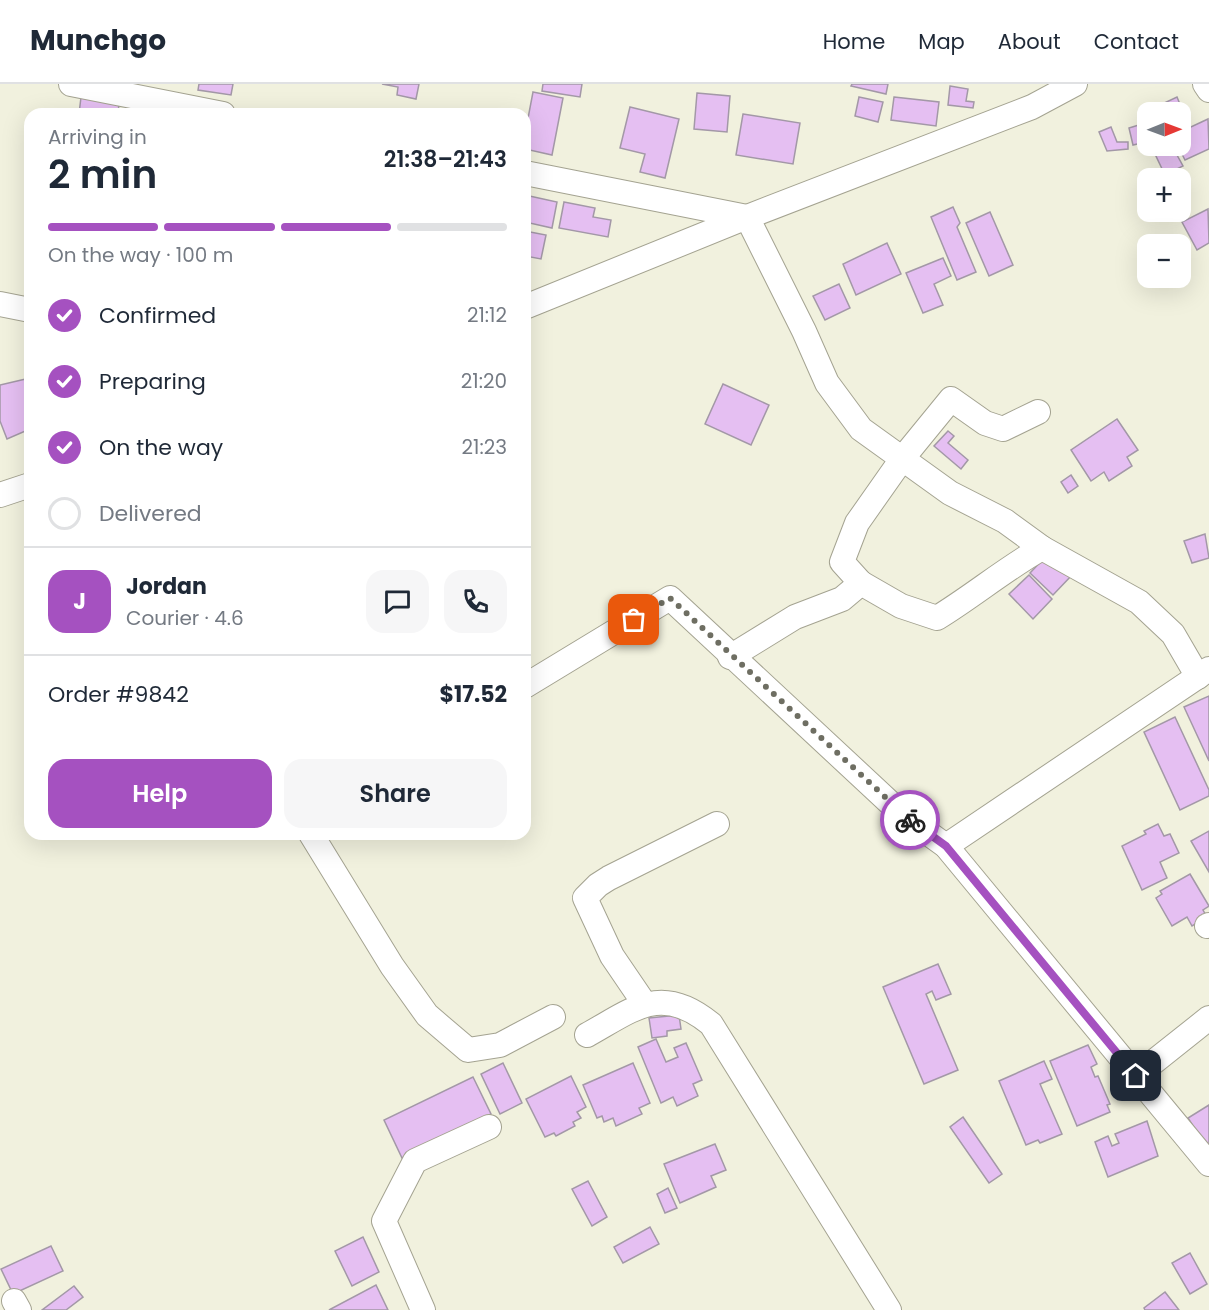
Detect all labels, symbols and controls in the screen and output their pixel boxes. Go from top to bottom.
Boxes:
text: Munchgo [30,21,166,60]
text: Home [823,27,885,56]
text: Map [918,27,965,56]
text: About [998,27,1061,56]
text: Contact [1094,27,1179,56]
north arrow [1137,102,1191,156]
map controls [1137,102,1191,288]
text: Arriving in [48,123,147,151]
text: 21:38–21:43 [384,144,507,175]
text: 2 min [48,147,157,202]
button: + [1137,168,1191,222]
button: − [1137,234,1191,288]
text: On the way · 100 m [48,241,233,269]
icon: check [48,299,81,332]
text: Confirmed [99,300,216,331]
text: 21:12 [467,301,507,329]
icon: check [48,365,81,398]
text: Preparing [99,366,206,397]
text: 21:20 [461,367,507,395]
icon: check [48,431,81,464]
text: On the way [99,432,223,463]
text: 21:23 [462,433,507,461]
text: Delivered [99,498,202,529]
button: chat [366,570,429,633]
button: phone [444,570,507,633]
text: Jordan [126,571,207,602]
text: J [73,586,86,617]
pin [608,594,659,645]
icon: bag [617,603,650,636]
text: Courier · 4.6 [126,604,244,632]
text: Order #9842 [48,679,189,710]
text: $17.52 [439,679,507,710]
button: Help [48,759,272,828]
button: Share [284,759,507,828]
courier [880,790,940,850]
icon: bike [894,804,927,837]
pin [1110,1050,1161,1101]
icon: home [1119,1059,1152,1092]

